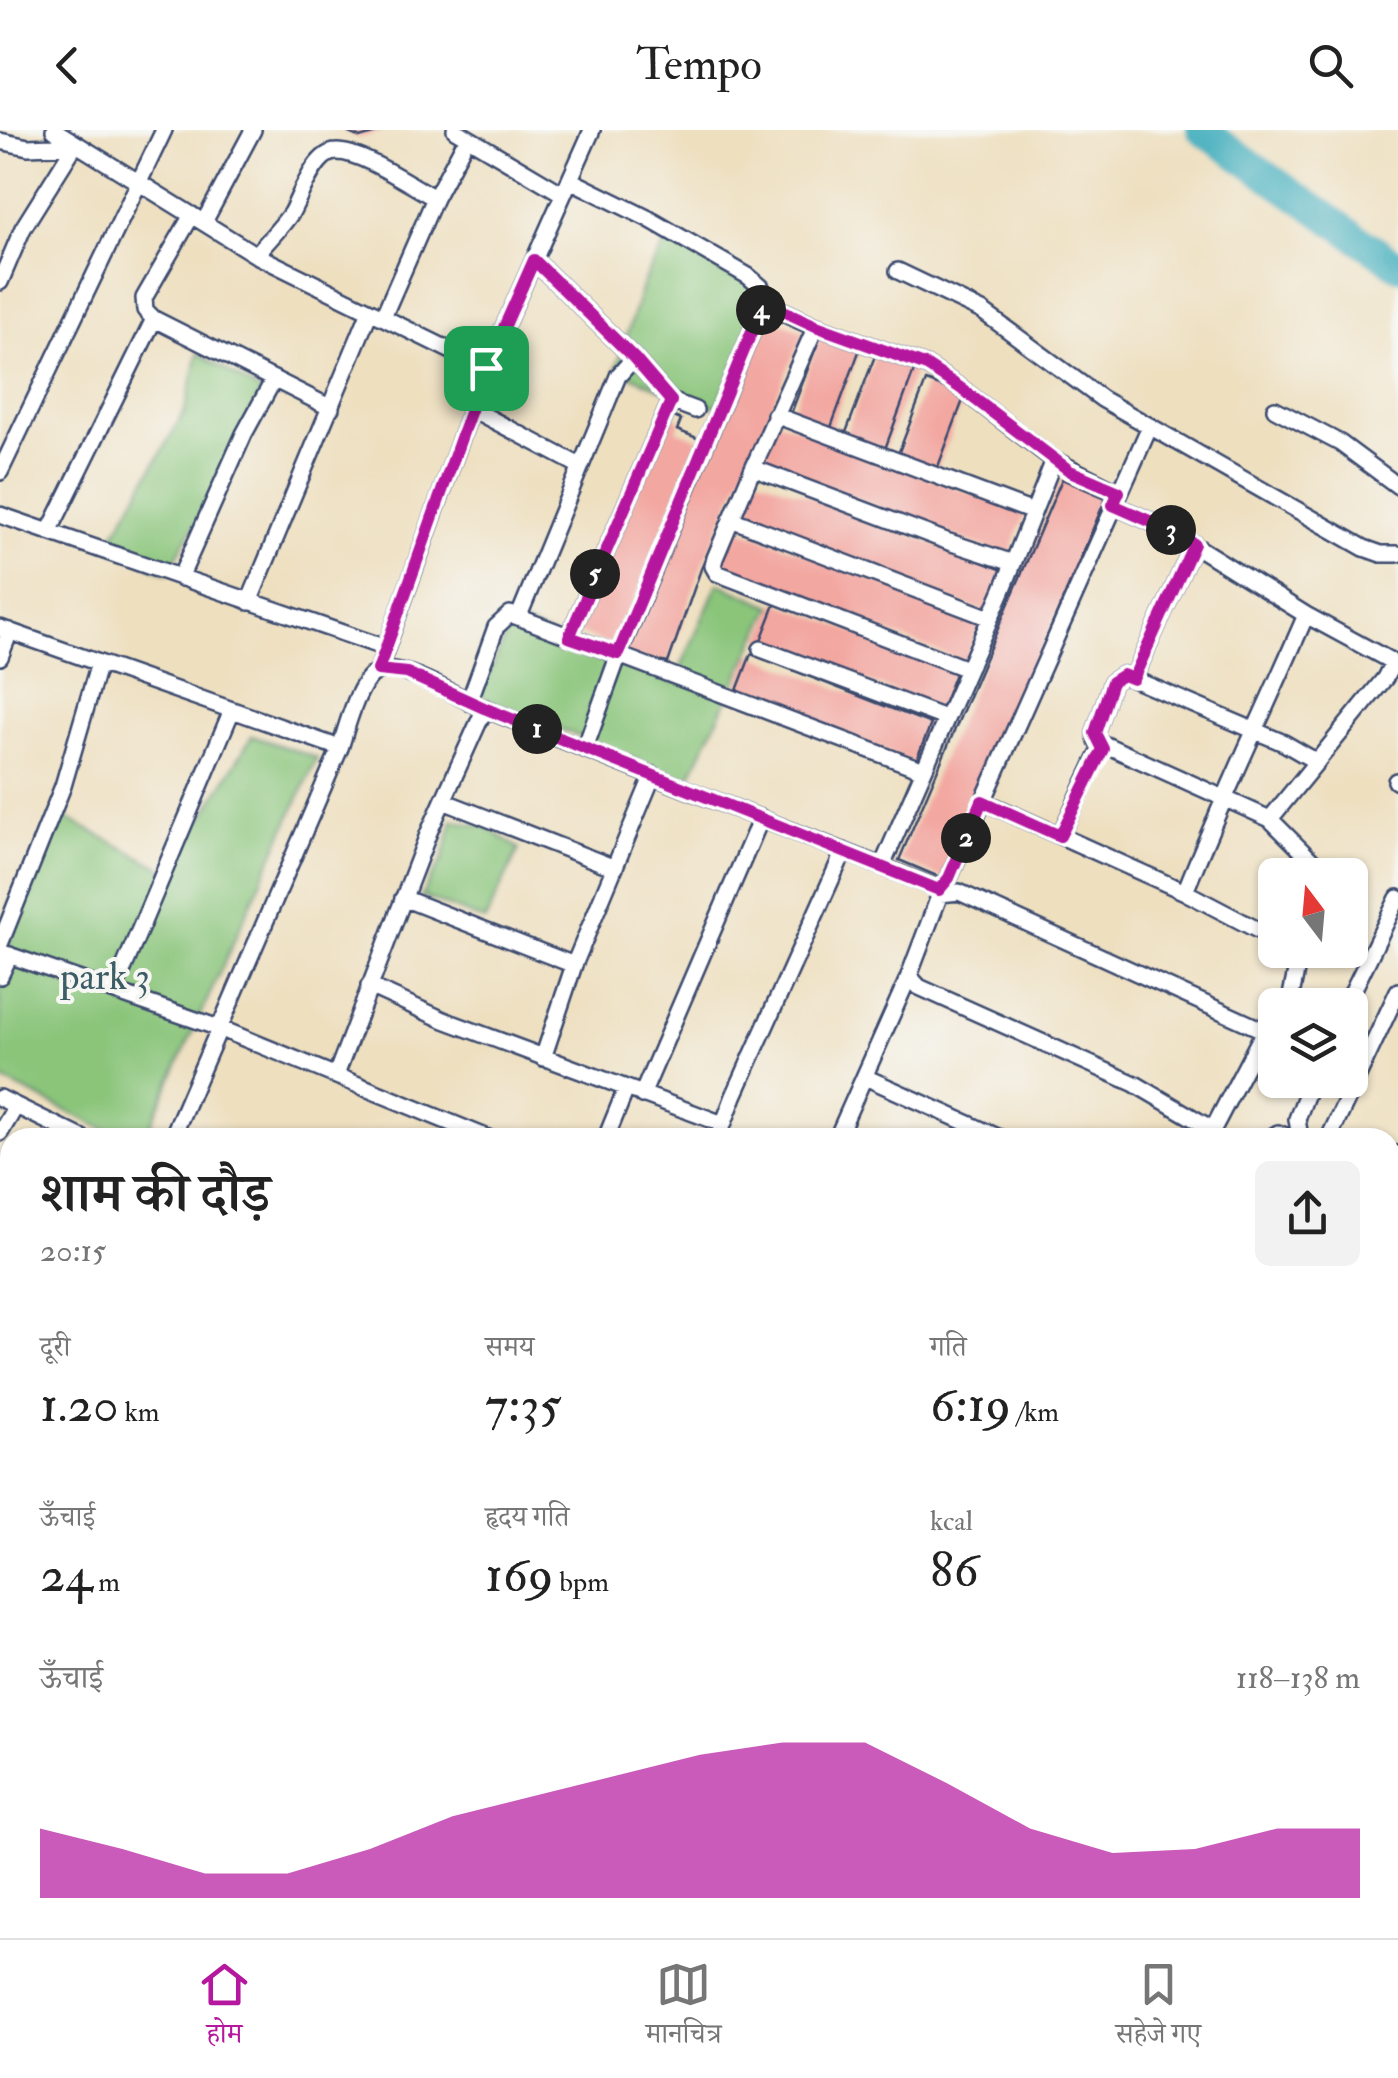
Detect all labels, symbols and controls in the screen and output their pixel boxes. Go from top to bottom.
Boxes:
text: Tempo [636,37,762,93]
icon: back [40,38,95,93]
icon: search [1303,38,1358,93]
pin: 4 [736,285,786,335]
text: 4 [753,292,769,327]
pin [444,326,529,411]
icon: arrive [459,341,514,396]
pin: 3 [1146,505,1196,555]
text: 3 [1166,512,1176,547]
pin: 5 [570,549,620,599]
text: 5 [589,556,601,591]
pin: 1 [512,704,562,754]
text: 1 [532,711,542,746]
pin: 2 [941,813,991,863]
text: 2 [959,820,973,855]
north arrow [1258,858,1368,968]
map controls [1258,858,1368,1098]
park label: park 3 [59,953,150,1001]
button: layers [1258,988,1368,1098]
text: शाम की दौड़ [40,1159,270,1228]
button: share [1255,1161,1360,1266]
text: 20:15 [40,1231,106,1271]
text: दूरी [40,1330,70,1365]
text: समय [485,1330,534,1365]
text: गति [930,1330,967,1365]
text: 1.20 [40,1374,119,1437]
text: 7:35 [485,1374,562,1437]
text: 6:19 [930,1374,1011,1437]
text: km [119,1395,159,1430]
text: /km [1011,1395,1059,1430]
text: ऊँचाई [40,1500,95,1535]
text: हृदय गति [485,1500,569,1535]
text: kcal [930,1504,973,1539]
text: 86 [930,1539,979,1602]
text: 24 [40,1544,92,1607]
text: 169 [485,1544,553,1607]
text: m [92,1565,120,1600]
text: bpm [553,1565,609,1600]
text: ऊँचाई [40,1658,103,1698]
text: 118–138 m [1236,1658,1360,1698]
tab: होम [197,1957,252,2061]
tab: मानचित्र [646,1957,722,2061]
tab: सहेजे गए [1116,1957,1201,2061]

